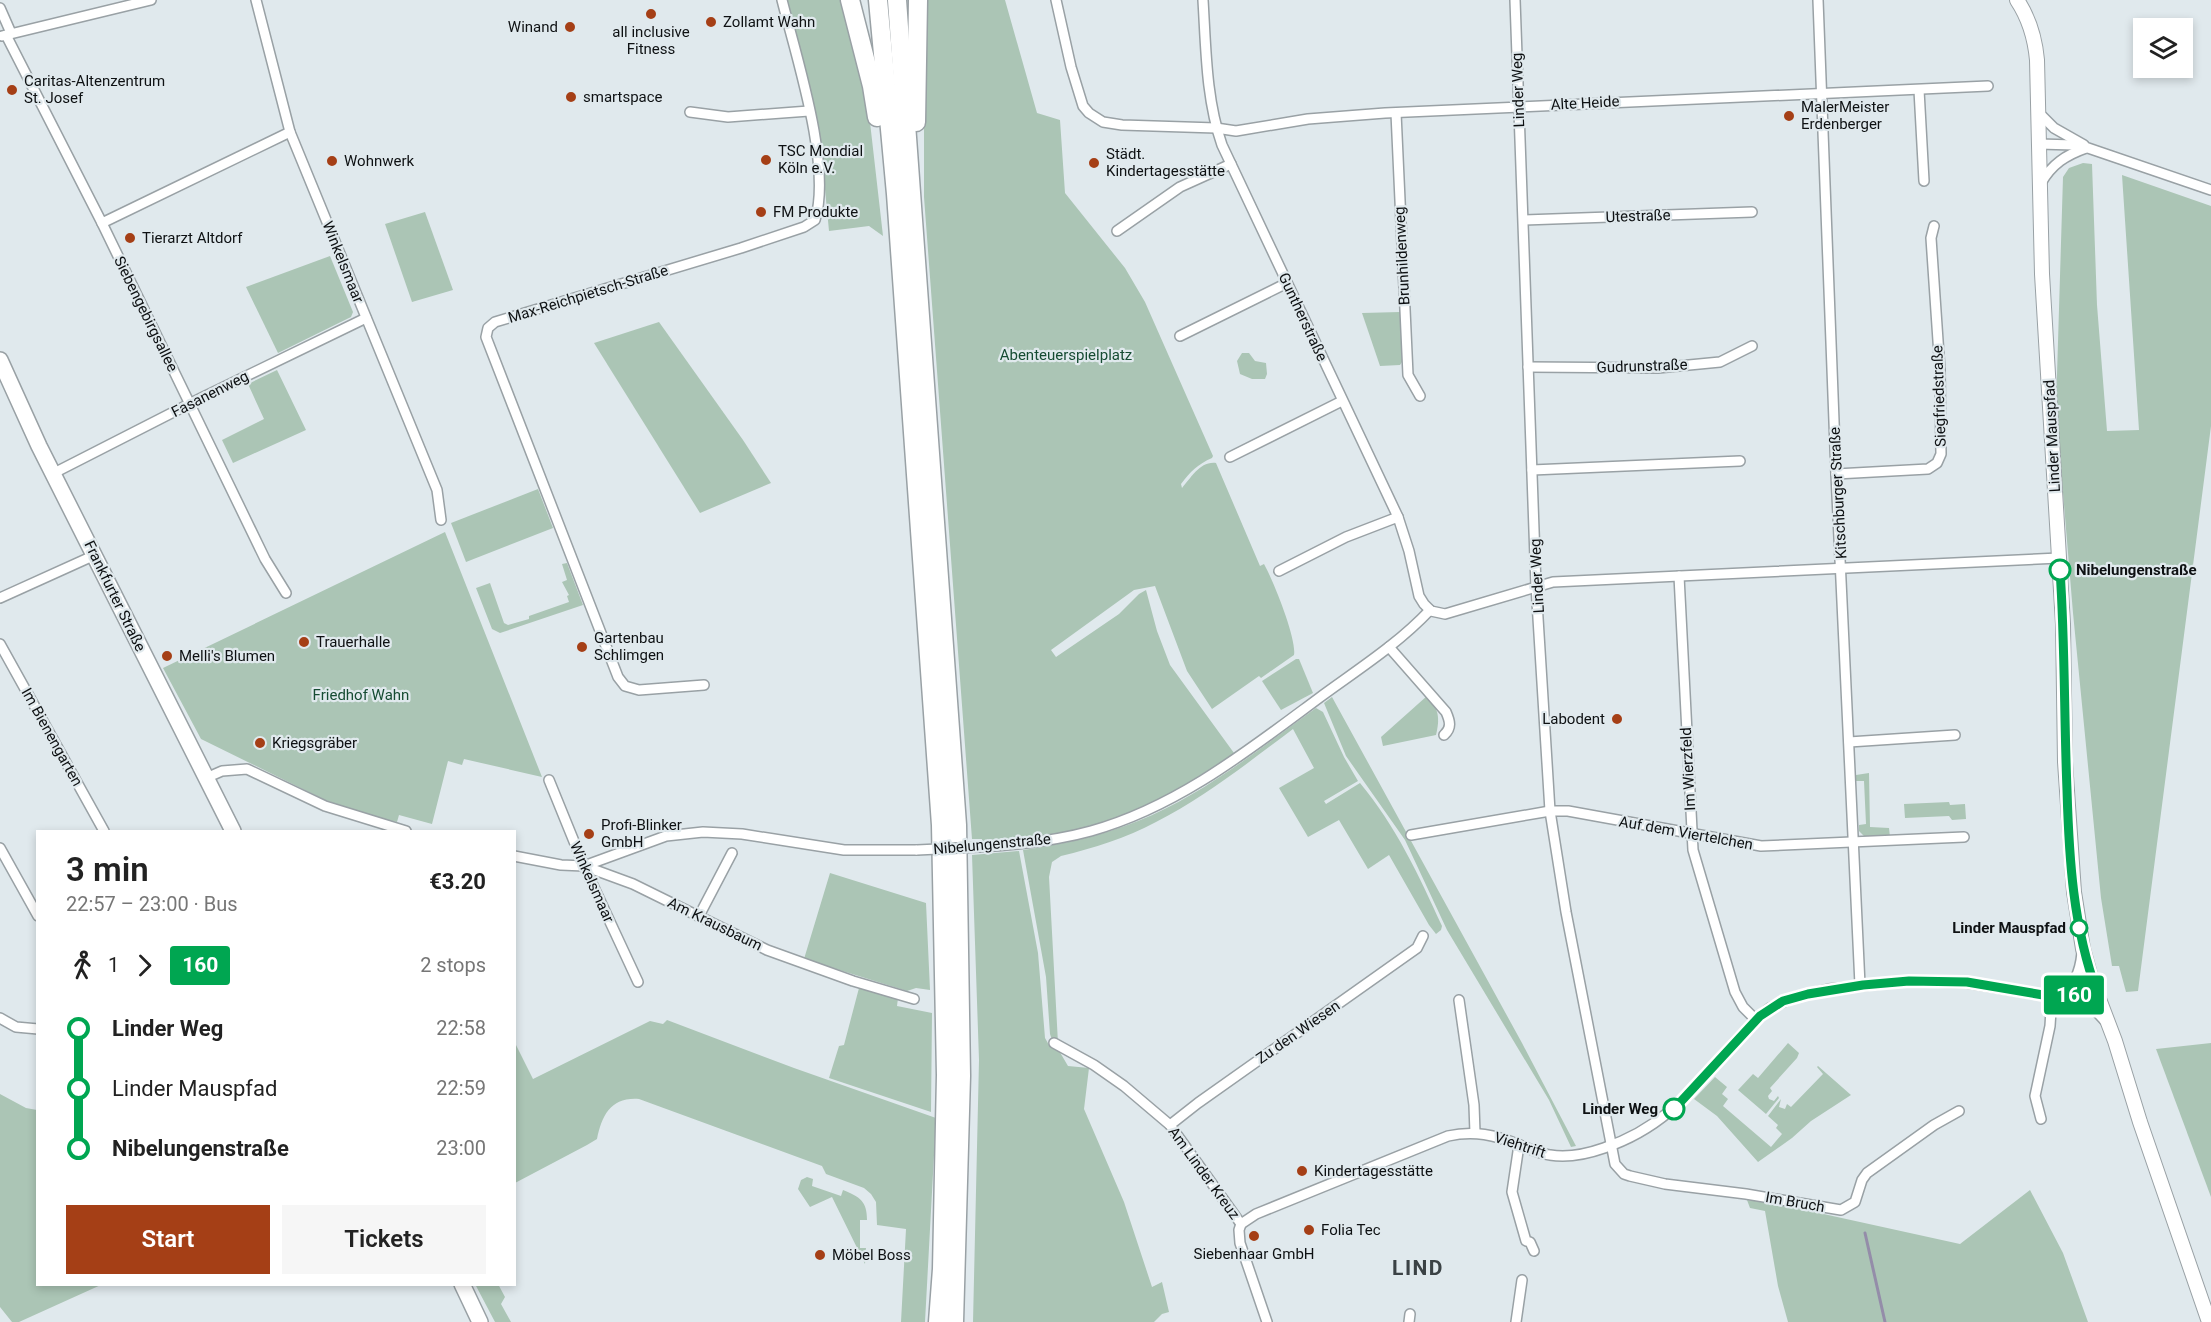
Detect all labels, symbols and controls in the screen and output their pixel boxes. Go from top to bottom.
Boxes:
marker: all inclusive Fitness [644,7,658,21]
place label: Zollamt Wahn [723,13,815,31]
marker: Zollamt Wahn [704,15,718,29]
place label: Winand [508,18,558,36]
map controls [2133,18,2193,78]
button: layers [2133,18,2193,78]
marker: Winand [563,20,577,34]
place label: all inclusive Fitness [612,23,690,58]
street label: Linder Weg [1508,52,1528,128]
place label: Caritas-Altenzentrum St. Josef [24,72,165,107]
marker: Caritas-Altenzentrum St. Josef [5,83,19,97]
place label: smartspace [583,88,663,106]
marker: smartspace [564,90,578,104]
street label: Alte Heide [1550,92,1620,114]
place label: MalerMeister Erdenberger [1801,98,1889,133]
marker: MalerMeister Erdenberger [1782,109,1796,123]
place label: TSC Mondial Köln e.V. [778,142,863,177]
place label: Städt. Kindertagesstätte [1106,145,1225,180]
place label: Wohnwerk [344,152,414,170]
marker: TSC Mondial Köln e.V. [759,153,773,167]
marker: Wohnwerk [325,154,339,168]
marker: Städt. Kindertagesstätte [1087,156,1101,170]
place label: FM Produkte [773,203,858,221]
marker: FM Produkte [754,205,768,219]
street label: Brunhildenweg [1390,206,1414,306]
street label: Utestraße [1605,206,1671,226]
street label: Winkelsmaar [318,218,368,306]
place label: Tierarzt Altdorf [142,229,243,247]
marker: Tierarzt Altdorf [123,231,137,245]
street label: Siebengebirgsallee [110,253,182,375]
street label: Max-Reichpietsch-Straße [506,261,670,327]
street label: Guntherstraße [1275,270,1331,364]
street label: Siegfriedstraße [1928,345,1950,447]
park label: Abenteuerspielplatz [1000,346,1132,364]
street label: Gudrunstraße [1596,355,1688,377]
street label: Fasanenweg [168,367,252,421]
street label: Linder Mauspfad [2040,379,2064,493]
street label: Kitschburger Straße [1826,426,1850,560]
street label: Frankfurter Straße [80,538,150,654]
street label: Linder Weg [1526,538,1548,614]
marker: Nibelungenstraße [2049,559,2071,581]
place label: Nibelungenstraße [2076,561,2197,579]
place label: Gartenbau Schlimgen [594,629,664,664]
place label: Trauerhalle [316,633,390,651]
marker: Trauerhalle [297,635,311,649]
marker: Gartenbau Schlimgen [575,640,589,654]
place label: Melli's Blumen [179,647,275,665]
marker: Melli's Blumen [160,649,174,663]
street label: Im Bienengarten [18,685,86,789]
park label: Friedhof Wahn [313,686,409,704]
place label: Labodent [1542,710,1605,728]
marker: Labodent [1610,712,1624,726]
street label: Im Wierzfeld [1677,727,1699,811]
place label: Kriegsgräber [272,734,357,752]
marker: Kriegsgräber [253,736,267,750]
street label: Auf dem Viertelchen [1618,812,1754,854]
place label: Profi-Blinker GmbH [601,816,682,851]
marker: Profi-Blinker GmbH [582,827,596,841]
street label: Nibelungenstraße [932,830,1052,858]
street label: Winkelsmaar [566,839,618,925]
text: 3 min [66,850,149,889]
text: €3.20 [429,869,486,894]
text: 22:57 – 23:00 · Bus [66,892,238,916]
street label: Am Krausbaum [665,893,765,955]
place label: Linder Mauspfad [1952,919,2066,937]
marker: Linder Mauspfad [2070,919,2088,937]
icon: walk [66,949,99,982]
icon: forward [128,949,161,982]
text: 1 [108,953,119,977]
text: 160 [182,953,218,977]
text: 2 stops [420,953,486,977]
line badge: 160 [2040,976,2108,1014]
text: 160 [2056,983,2092,1007]
street label: Zu den Wiesen [1253,996,1343,1068]
text: Linder Weg [112,1016,223,1041]
text: 22:58 [436,1016,486,1040]
text: Linder Mauspfad [112,1076,277,1101]
text: 22:59 [436,1076,486,1100]
marker: Linder Weg [1663,1098,1685,1120]
place label: Linder Weg [1582,1100,1658,1118]
street label: Am Linder Kreuz [1164,1123,1244,1223]
street label: Viehtrift [1492,1128,1548,1162]
text: Nibelungenstraße [112,1136,289,1161]
text: 23:00 [436,1136,486,1160]
place label: Kindertagesstätte [1314,1162,1433,1180]
marker: Kindertagesstätte [1295,1164,1309,1178]
street label: Im Bruch [1764,1188,1826,1216]
button: Start [66,1205,270,1274]
button: Tickets [282,1205,486,1274]
place label: Folia Tec [1321,1221,1381,1239]
marker: Folia Tec [1302,1223,1316,1237]
marker: Siebenhaar GmbH [1247,1229,1261,1243]
place label: Siebenhaar GmbH [1193,1245,1315,1263]
place label: Möbel Boss [832,1246,911,1264]
marker: Möbel Boss [813,1248,827,1262]
district label: LIND [1392,1256,1444,1280]

